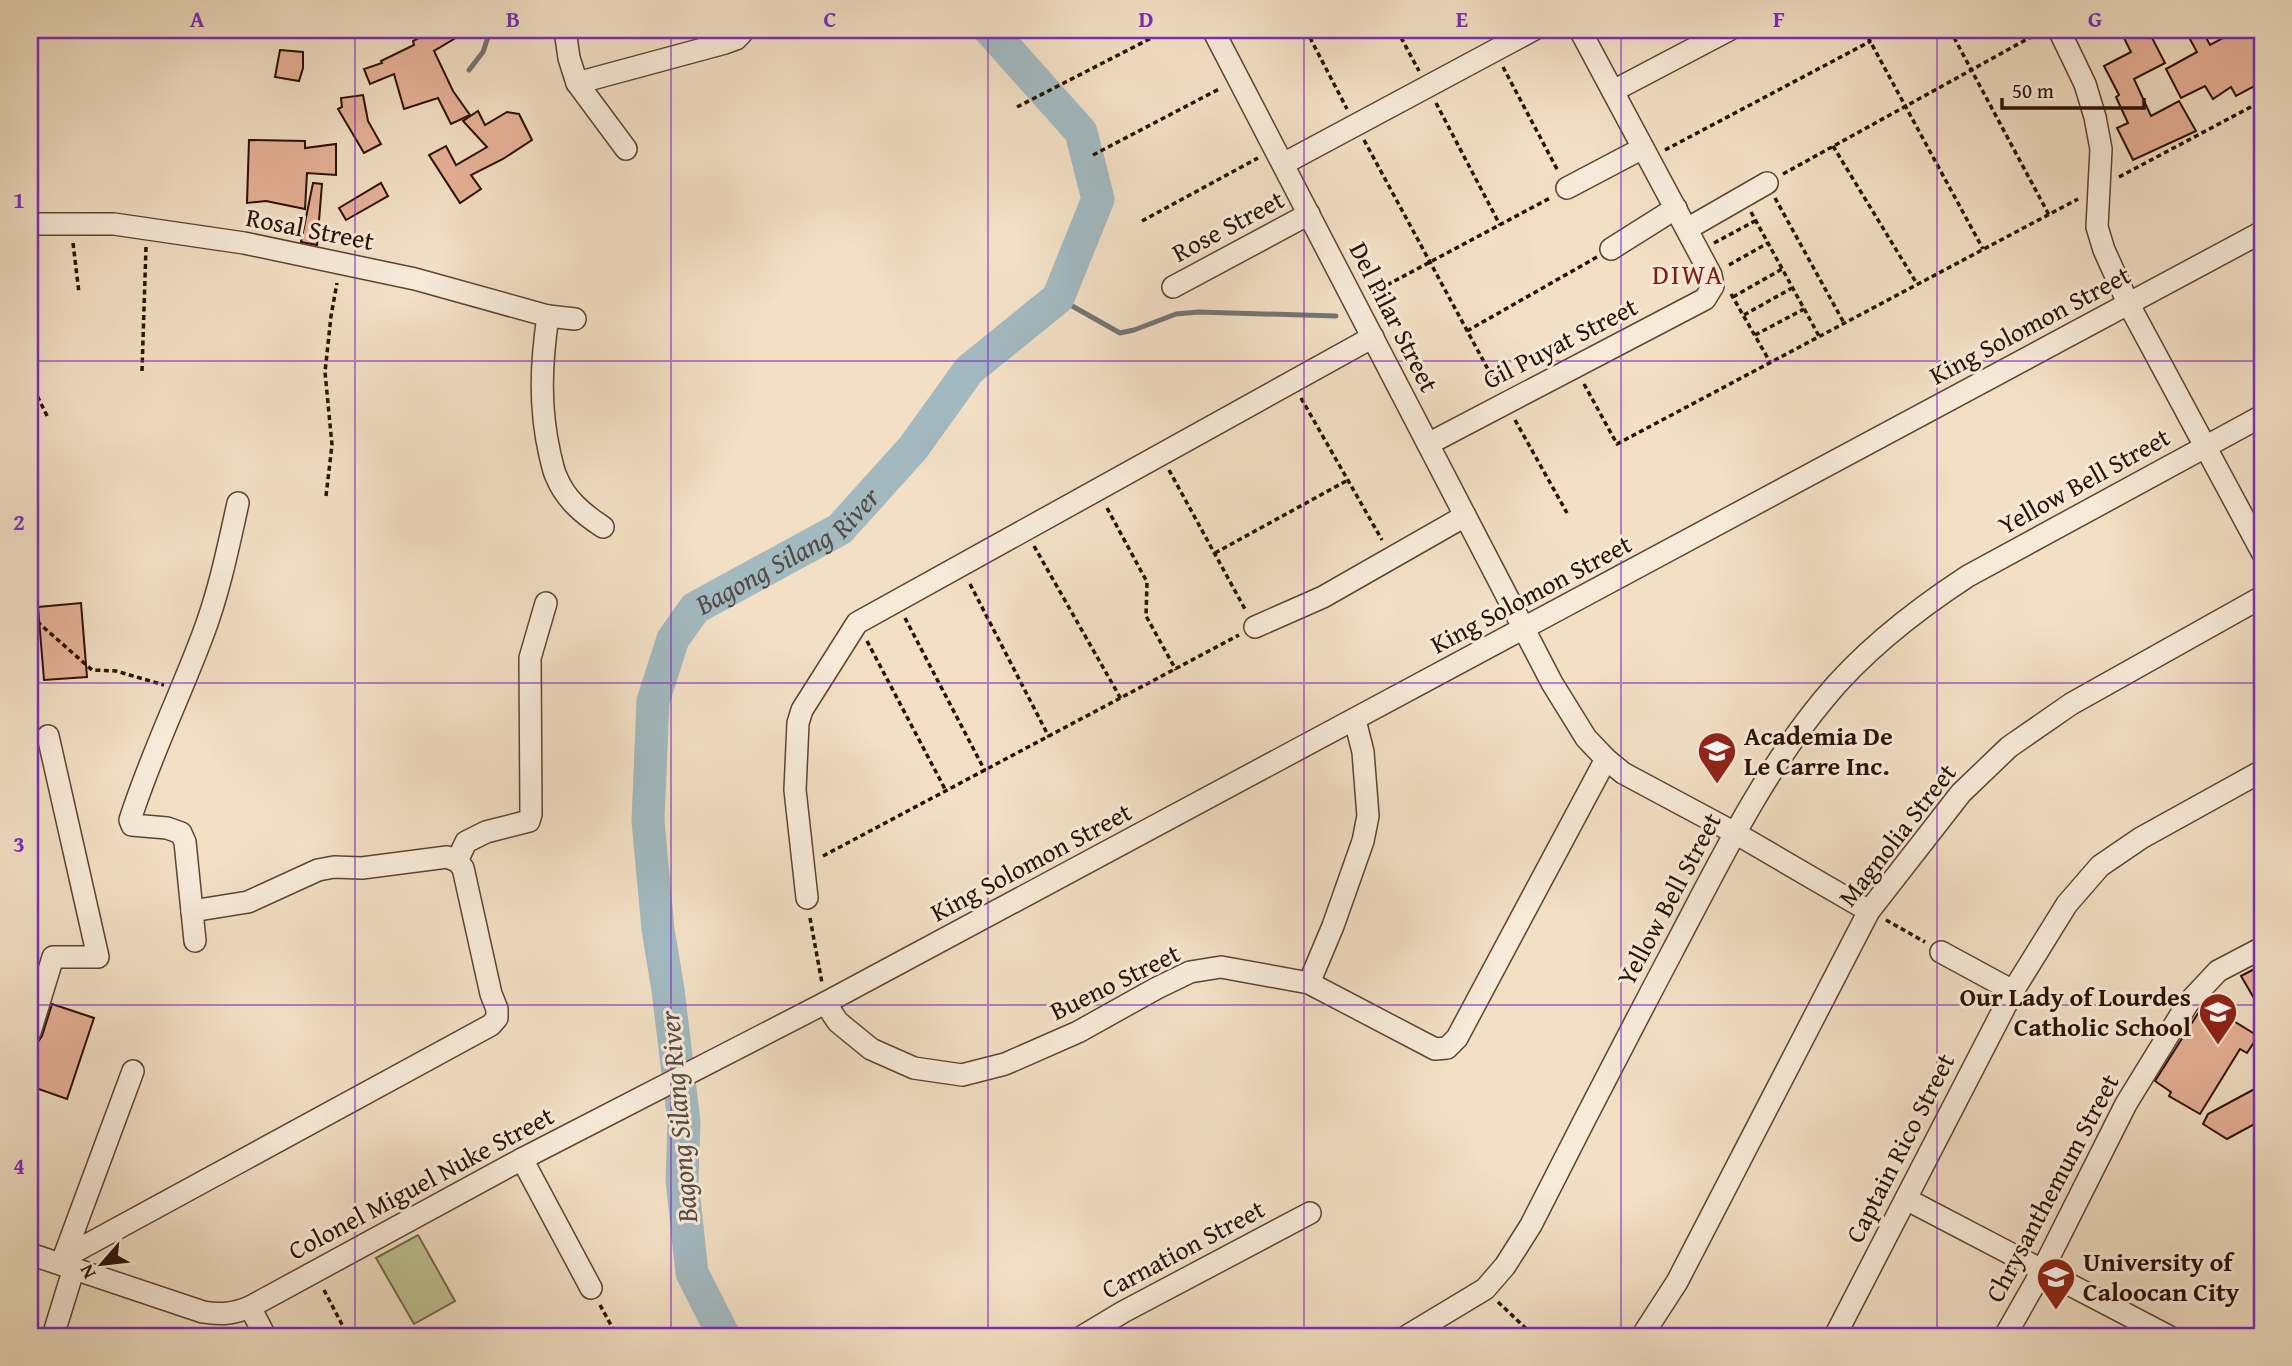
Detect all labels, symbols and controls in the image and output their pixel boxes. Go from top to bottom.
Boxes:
text: A [190,2,205,35]
text: B [506,2,520,35]
text: C [823,2,837,35]
text: D [1139,2,1154,35]
text: E [1456,2,1468,35]
text: F [1773,2,1785,35]
text: G [2088,2,2102,35]
scale bar [2002,66,2143,110]
text: 50 m [2012,75,2054,106]
street label: Rose Street [1165,180,1291,271]
text: 1 [13,183,25,216]
street label: Rosal Street [243,197,377,260]
street label: Del Pilar Street [1340,235,1449,399]
district label: DIWA [1652,253,1724,294]
street label: King Solomon Street [1922,255,2137,394]
street label: Gil Puyat Street [1476,287,1644,398]
street label: Yellow Bell Street [1991,417,2177,544]
water label: Bagong Silang River [687,476,890,625]
text: 2 [13,505,25,538]
street label: King Solomon Street [1423,524,1638,663]
place label: Academia De Le Carre Inc. [1744,716,1893,785]
school or university icon: Academia De Le Carre Inc. [1696,730,1738,785]
street label: Magnolia Street [1828,755,1965,915]
street label: King Solomon Street [923,792,1138,931]
street label: Yellow Bell Street [1607,805,1731,992]
text: 3 [13,827,25,860]
street label: Bueno Street [1043,933,1186,1030]
place label: Our Lady of Lourdes Catholic School [1960,977,2191,1046]
school or university icon: Our Lady of Lourdes Catholic School [2197,991,2239,1046]
water label: Bagong Silang River [648,1008,707,1226]
street label: Captain Rico Street [1835,1046,1964,1249]
street label: Chrysanthemum Street [1975,1067,2128,1309]
street label: Colonel Miguel Nuke Street [281,1096,561,1269]
text: 4 [13,1149,25,1182]
street label: Carnation Street [1094,1189,1271,1308]
north arrow [66,1230,136,1300]
place label: University of Caloocan City [2083,1242,2240,1311]
school or university icon: University of Caloocan City [2035,1256,2077,1311]
text: N [72,1260,102,1284]

